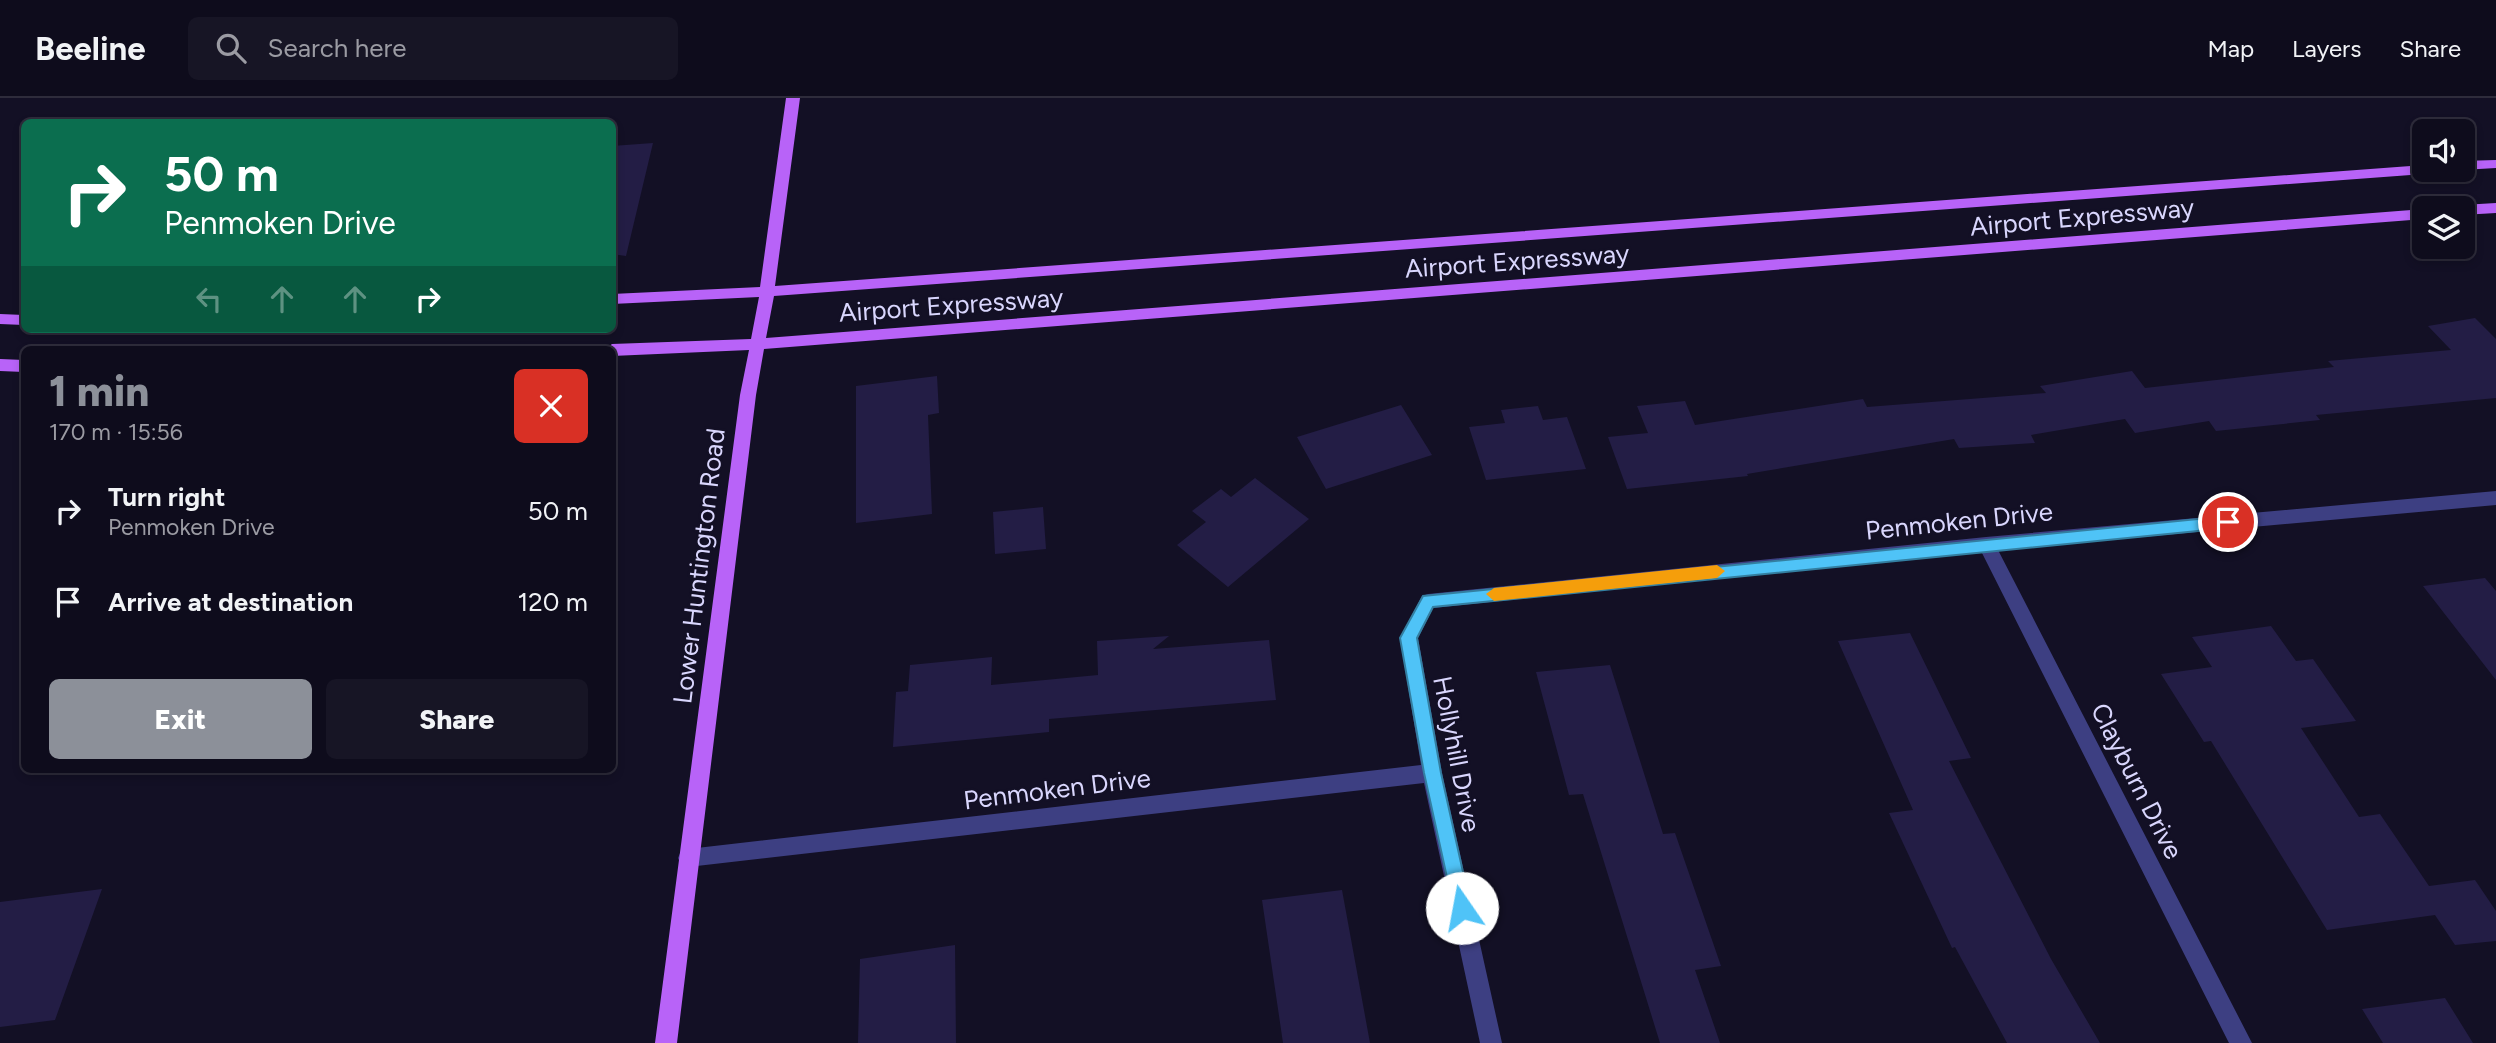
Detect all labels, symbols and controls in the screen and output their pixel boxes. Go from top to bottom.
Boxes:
search box [188,17,678,80]
text: Beeline [35,29,146,68]
icon: search [212,29,250,67]
text: Search here [268,32,406,64]
text: Map [2207,34,2254,63]
text: Layers [2292,34,2361,63]
text: Share [2399,34,2461,63]
map controls [2412,119,2475,259]
button: sound [2412,119,2475,182]
text: 50 m [164,144,279,203]
icon: right [49,147,140,238]
street label: Airport Expressway [1969,191,2196,243]
button: layers [2412,196,2475,259]
text: Penmoken Drive [164,204,396,242]
street label: Airport Expressway [1404,237,1631,285]
icon: left [190,280,228,318]
icon: ahead [263,280,301,318]
icon: ahead [336,280,374,318]
icon: right [409,280,447,318]
street label: Airport Expressway [838,281,1065,329]
text: 1 min [49,366,149,417]
button: close [514,369,588,443]
text: 170 m · 15:56 [49,418,183,446]
street label: Lower Huntington Road [666,426,732,706]
text: Turn right [108,481,225,513]
icon: right [49,492,87,530]
pin [2198,492,2258,552]
text: 50 m [528,495,588,527]
street label: Penmoken Drive [1864,495,2054,547]
icon: arrive [2209,503,2247,541]
text: Penmoken Drive [108,513,275,541]
icon: arrive [49,583,87,621]
text: Arrive at destination [108,586,353,618]
text: 120 m [518,586,588,618]
street label: Hollyhill Drive [1426,673,1488,835]
button: Exit [49,679,312,759]
button: Share [326,679,588,759]
street label: Clayburn Drive [2084,698,2190,864]
street label: Penmoken Drive [962,762,1152,816]
position arrow [1425,871,1499,945]

